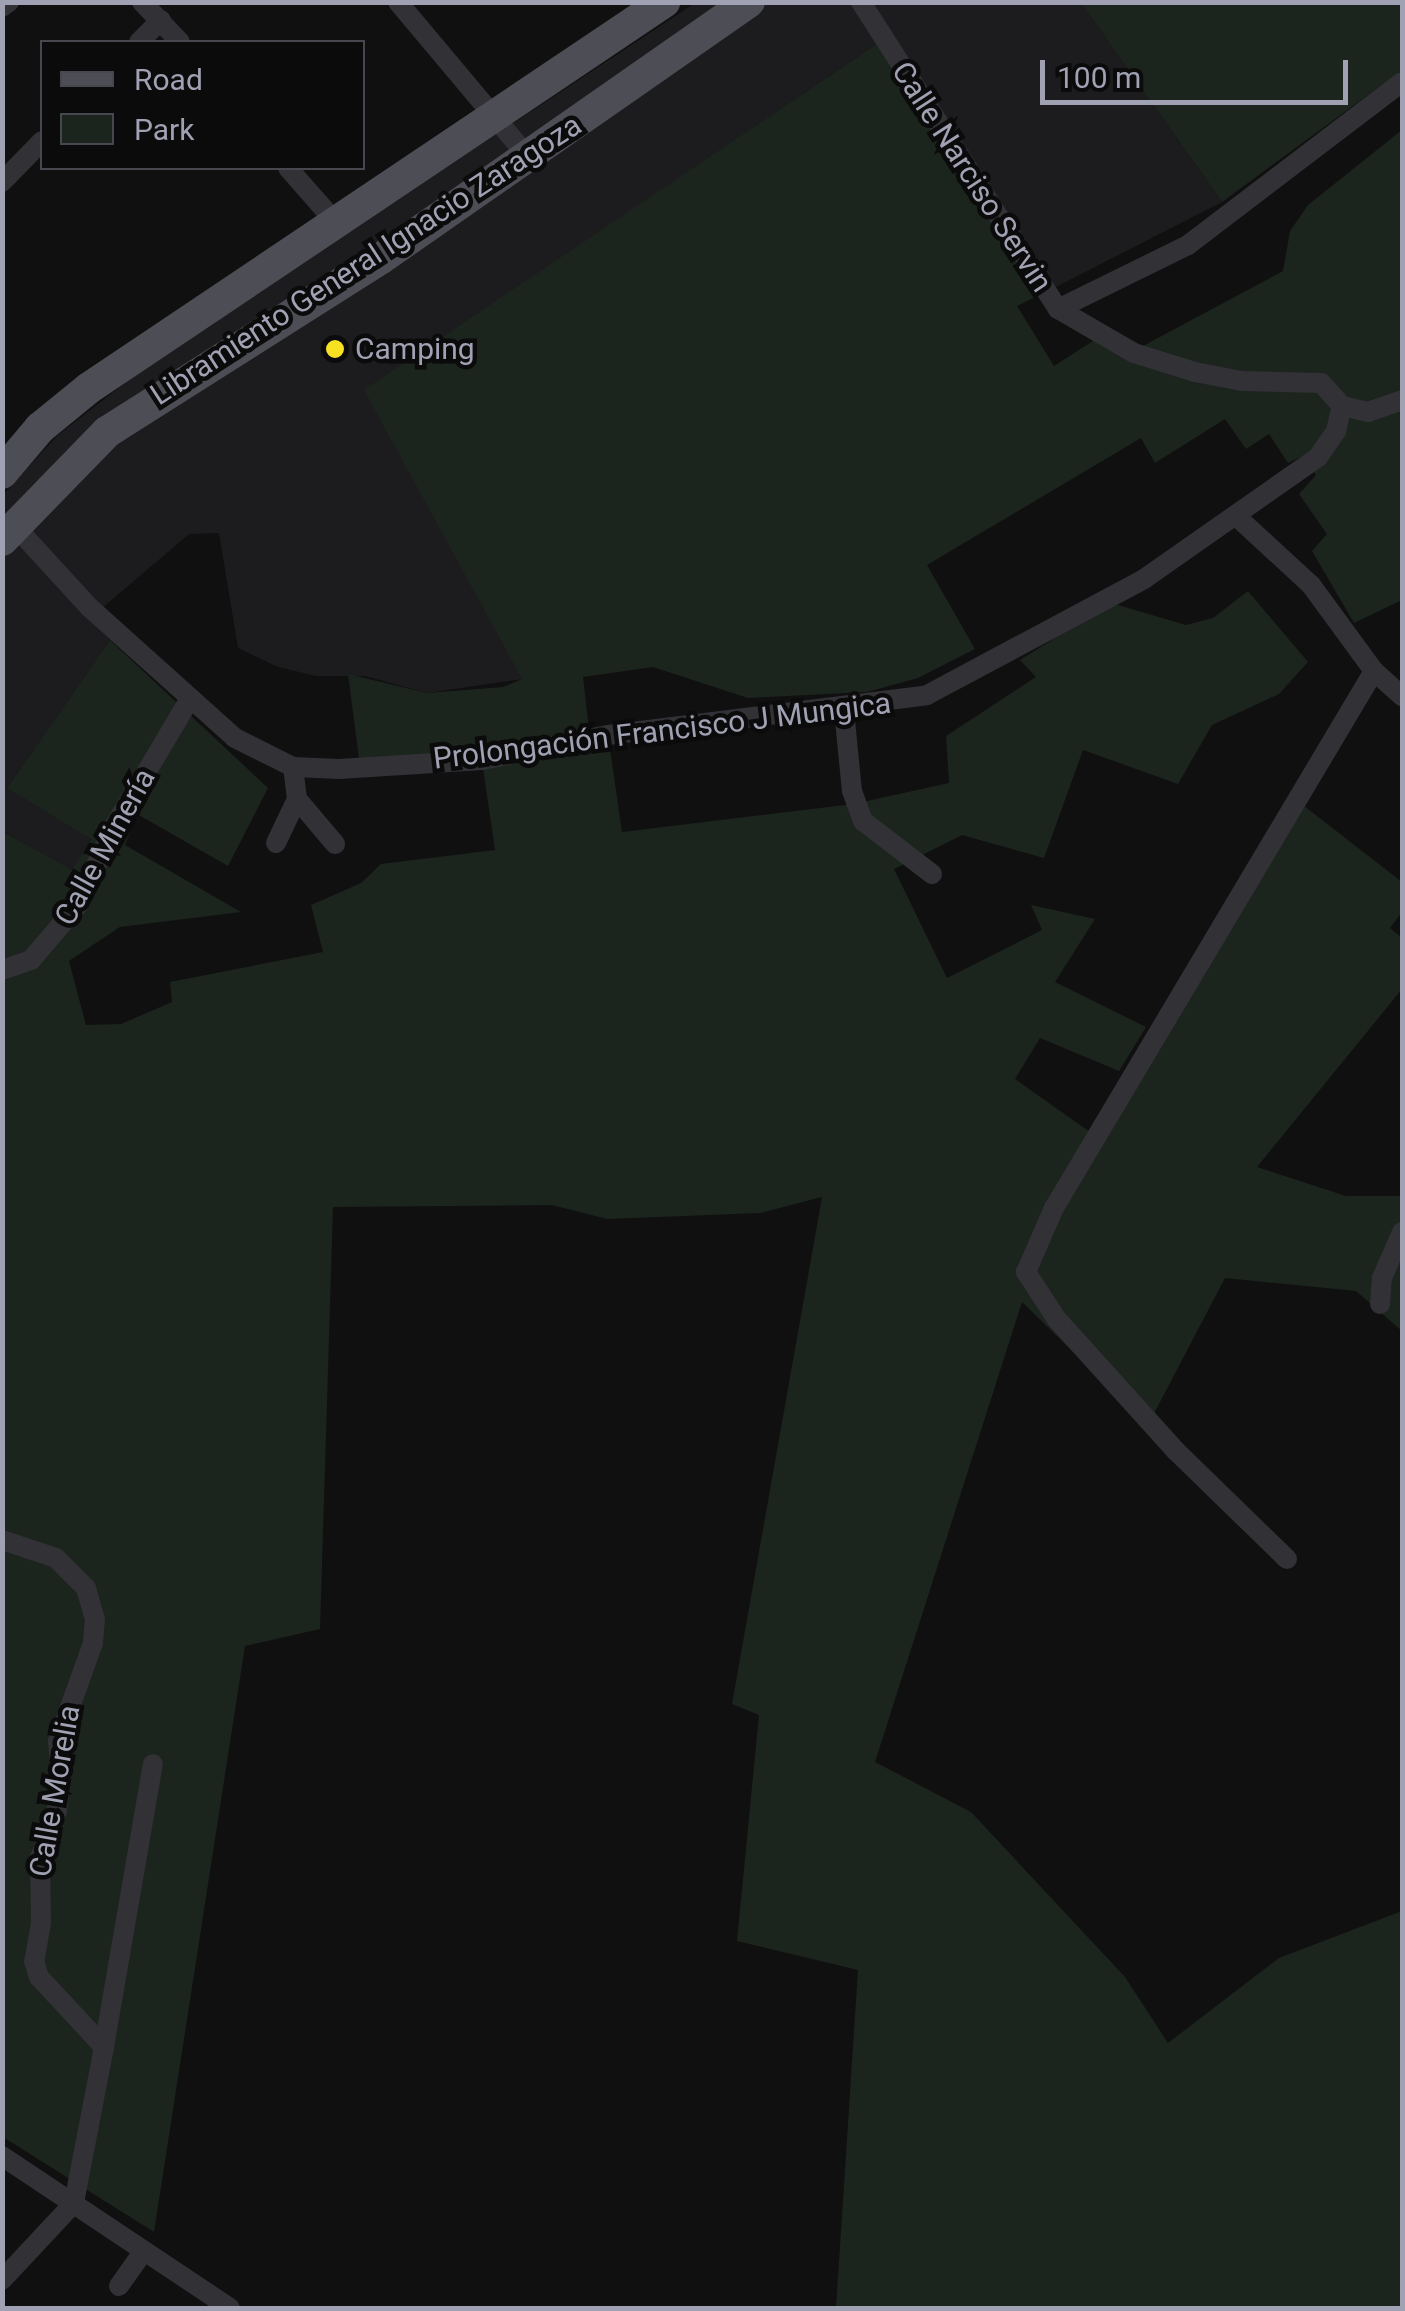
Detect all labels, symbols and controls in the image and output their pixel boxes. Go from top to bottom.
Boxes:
legend [40,40,365,170]
scale bar [1045,40,1352,102]
street label: Calle Narciso Servin [884,55,1060,299]
text: 100 m [1057,60,1141,95]
text: Road [134,62,203,97]
street label: Libramiento General Ignacio Zaragoza [144,107,588,413]
text: Park [134,112,194,147]
place label: Camping [355,331,475,367]
marker: Camping [324,338,346,360]
street label: Prolongación Francisco J Mungica [431,685,893,777]
street label: Calle Minería [47,762,163,932]
street label: Calle Morelia [22,1702,88,1880]

